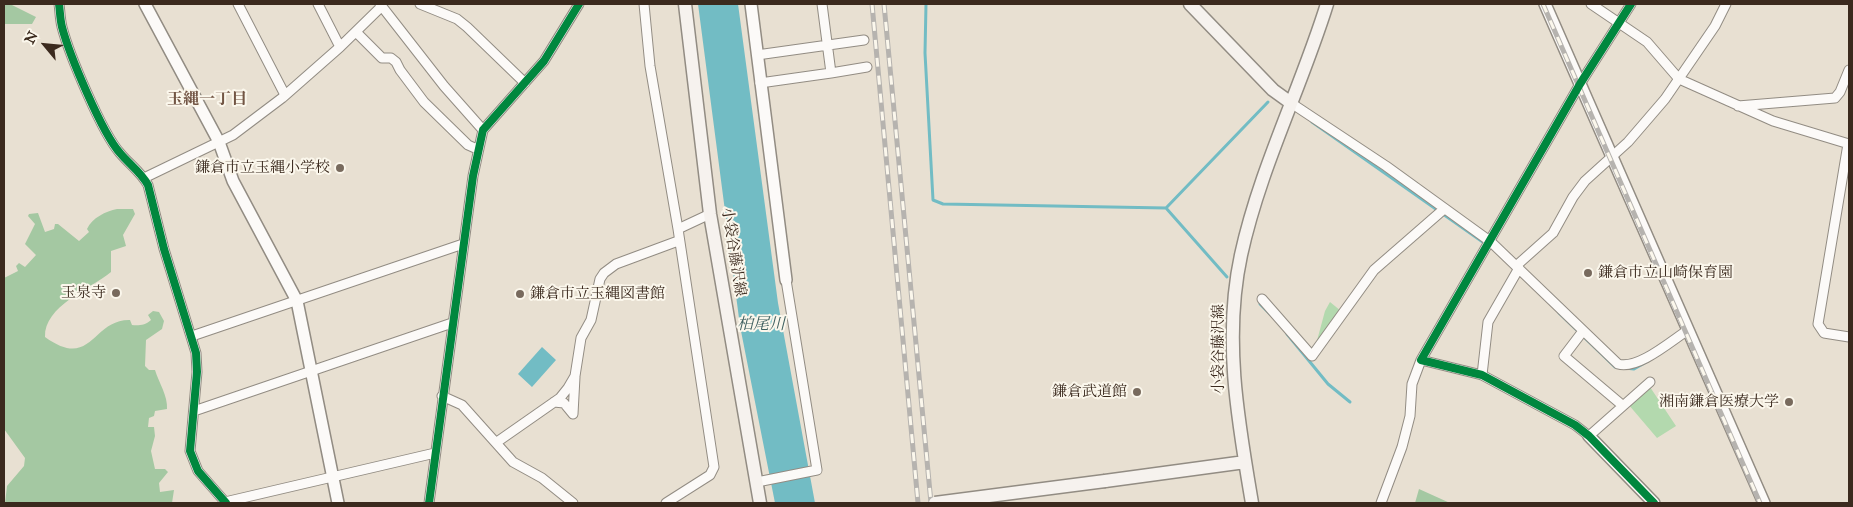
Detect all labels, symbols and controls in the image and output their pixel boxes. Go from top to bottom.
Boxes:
north arrow [20,20,70,70]
text: N [21,28,42,47]
district label: 玉縄一丁目 [167,90,247,110]
place label: 鎌倉市立玉縄小学校 [195,159,330,177]
marker: 鎌倉市立玉縄小学校 [334,162,346,174]
street label: 小袋谷藤沢線 [717,206,749,298]
place label: 鎌倉市立山崎保育園 [1598,264,1733,282]
marker: 鎌倉市立山崎保育園 [1582,267,1594,279]
place label: 玉泉寺 [61,284,106,302]
place label: 鎌倉市立玉縄図書館 [530,285,665,303]
marker: 玉泉寺 [110,287,122,299]
marker: 鎌倉市立玉縄図書館 [514,288,526,300]
street label: 小袋谷藤沢線 [1210,304,1228,394]
water label: 柏尾川 [737,315,785,335]
place label: 鎌倉武道館 [1052,383,1127,401]
marker: 鎌倉武道館 [1131,386,1143,398]
place label: 湘南鎌倉医療大学 [1659,393,1779,411]
marker: 湘南鎌倉医療大学 [1783,396,1795,408]

